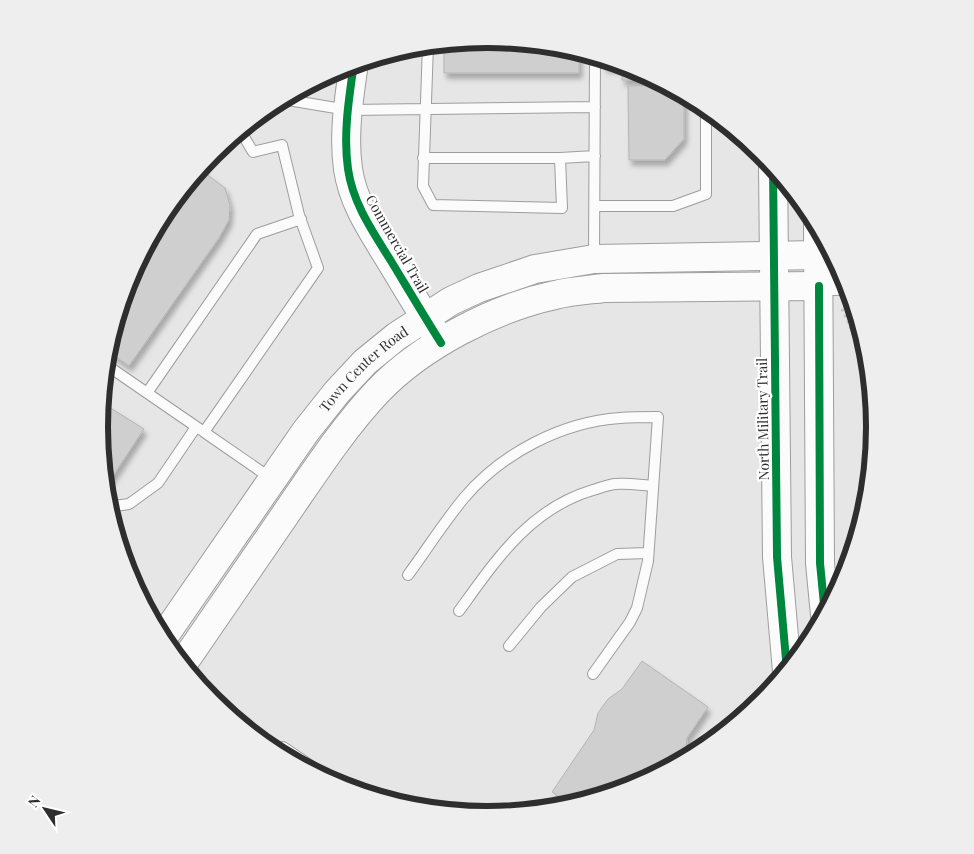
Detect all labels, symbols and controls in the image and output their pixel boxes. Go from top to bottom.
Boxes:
street label: Commercial Trail [362,191,433,296]
street label: Town Center Road [315,321,411,416]
street label: North Military Trail [752,358,773,480]
north arrow [20,784,70,834]
text: N [23,792,45,811]

